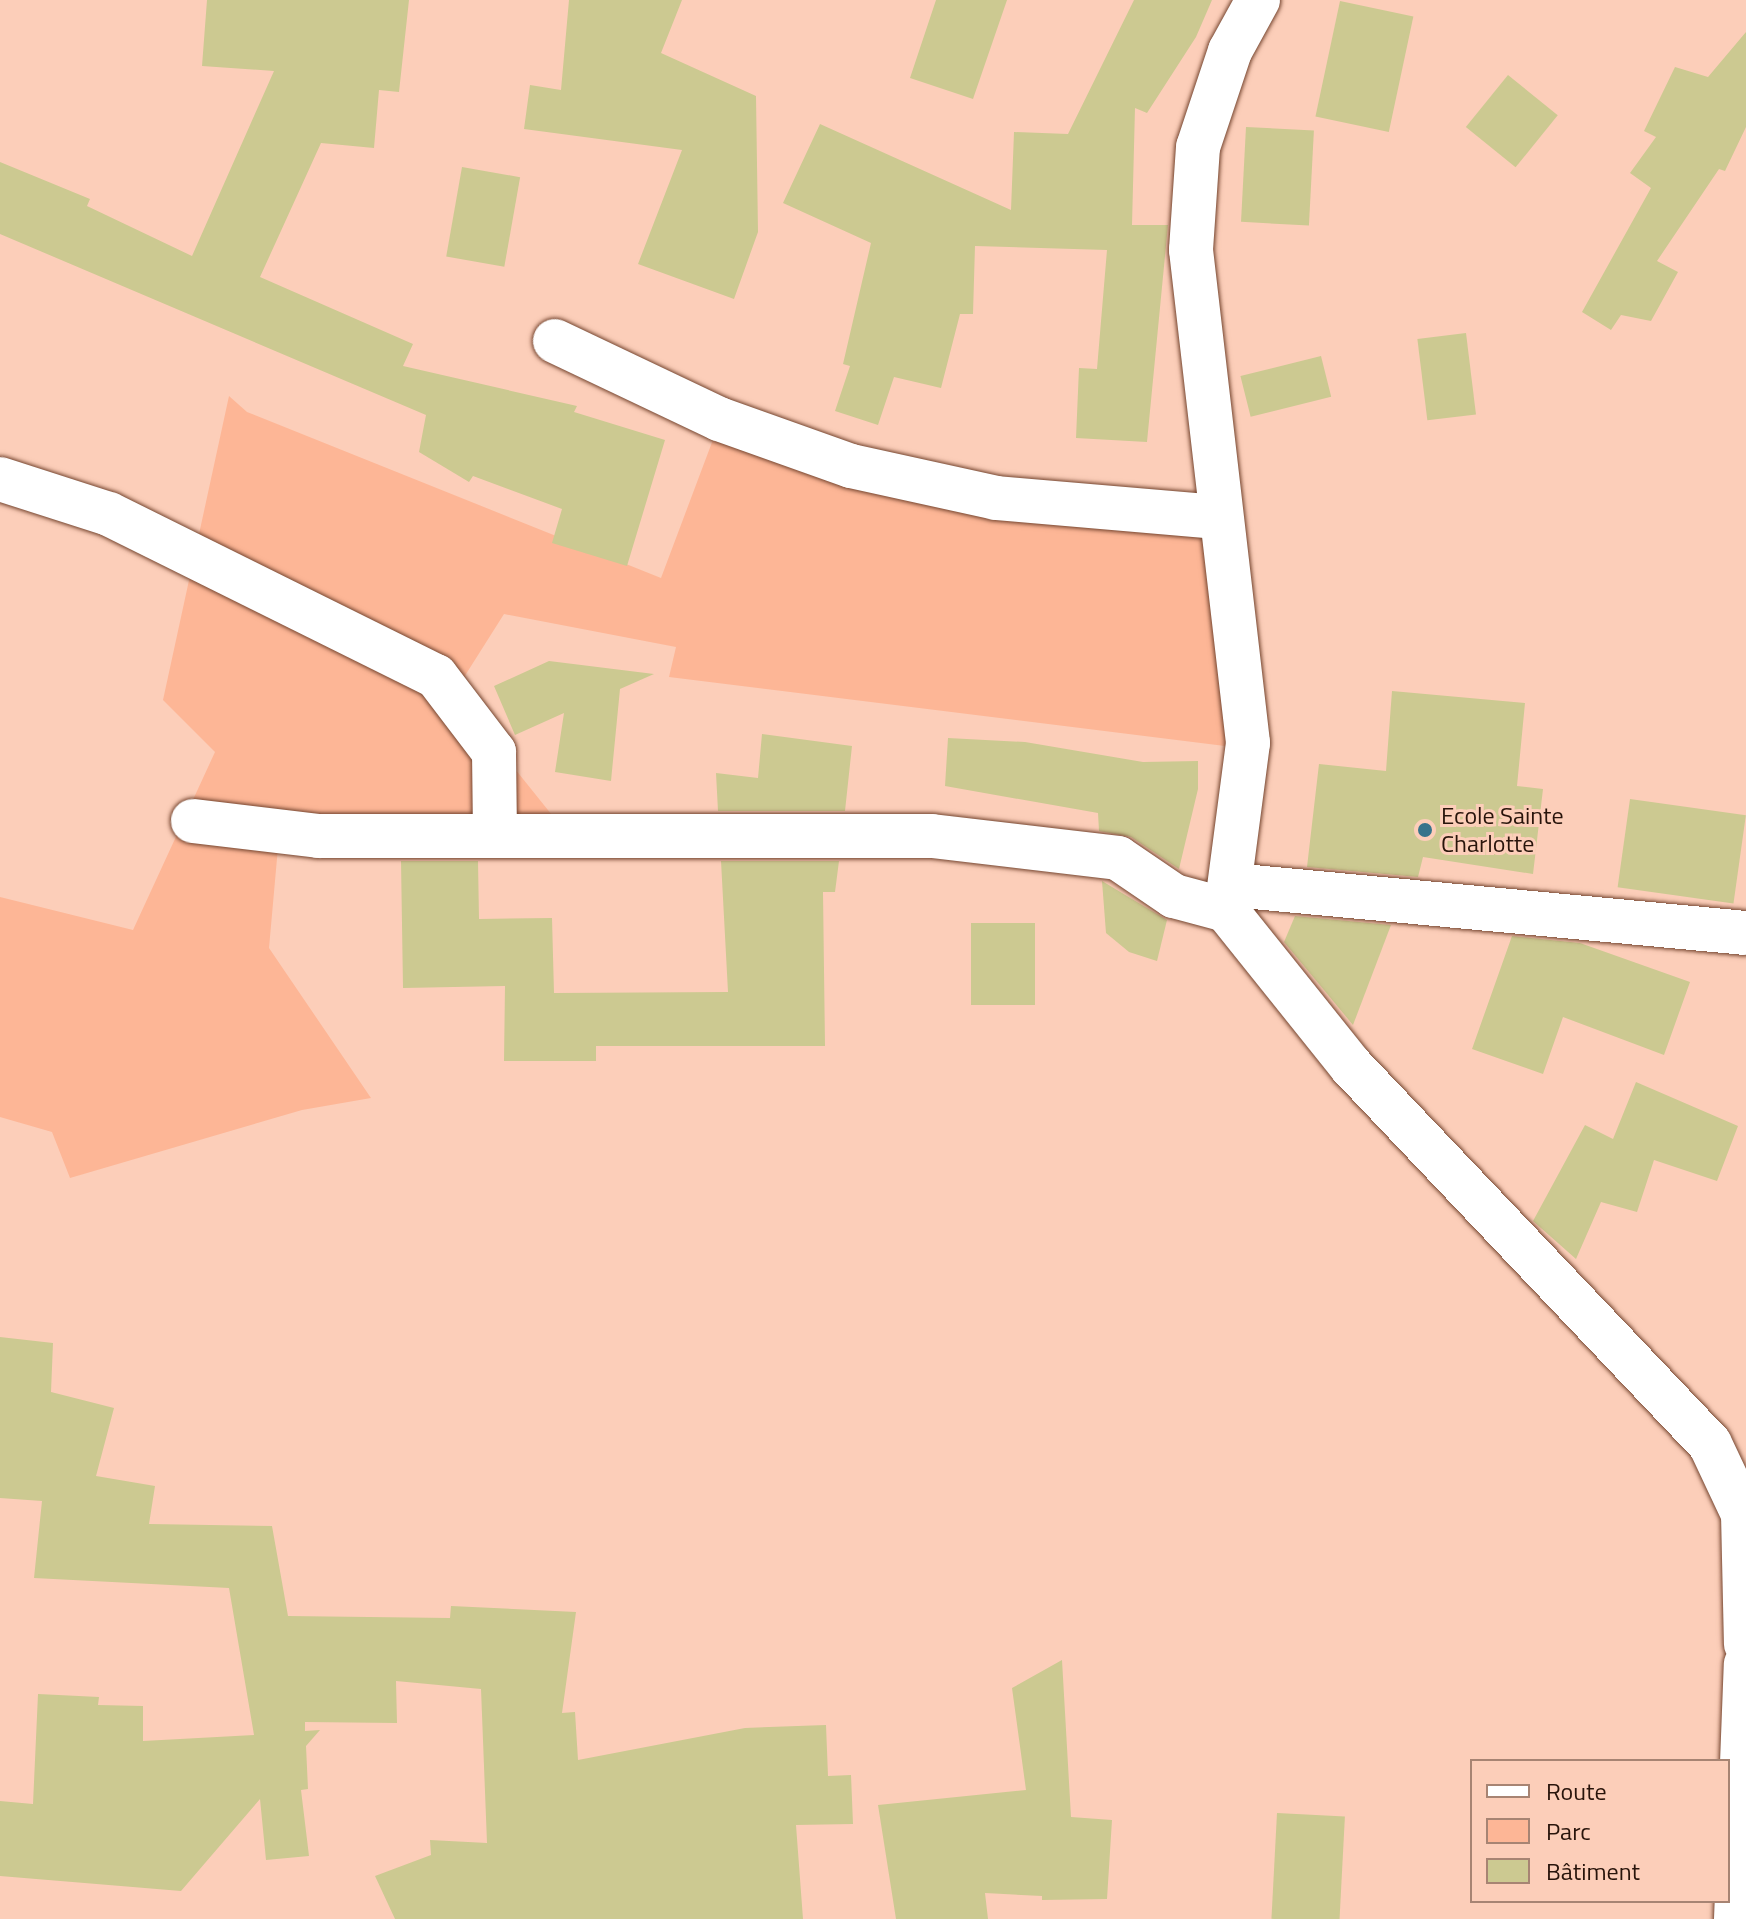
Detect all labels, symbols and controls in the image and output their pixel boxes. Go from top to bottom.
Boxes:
place label: Ecole Sainte Charlotte [1441,802,1564,858]
marker: Ecole Sainte Charlotte [1416,821,1434,839]
legend [1470,1759,1730,1903]
text: Route [1546,1773,1607,1809]
text: Parc [1546,1813,1591,1849]
text: Bâtiment [1546,1853,1640,1889]

